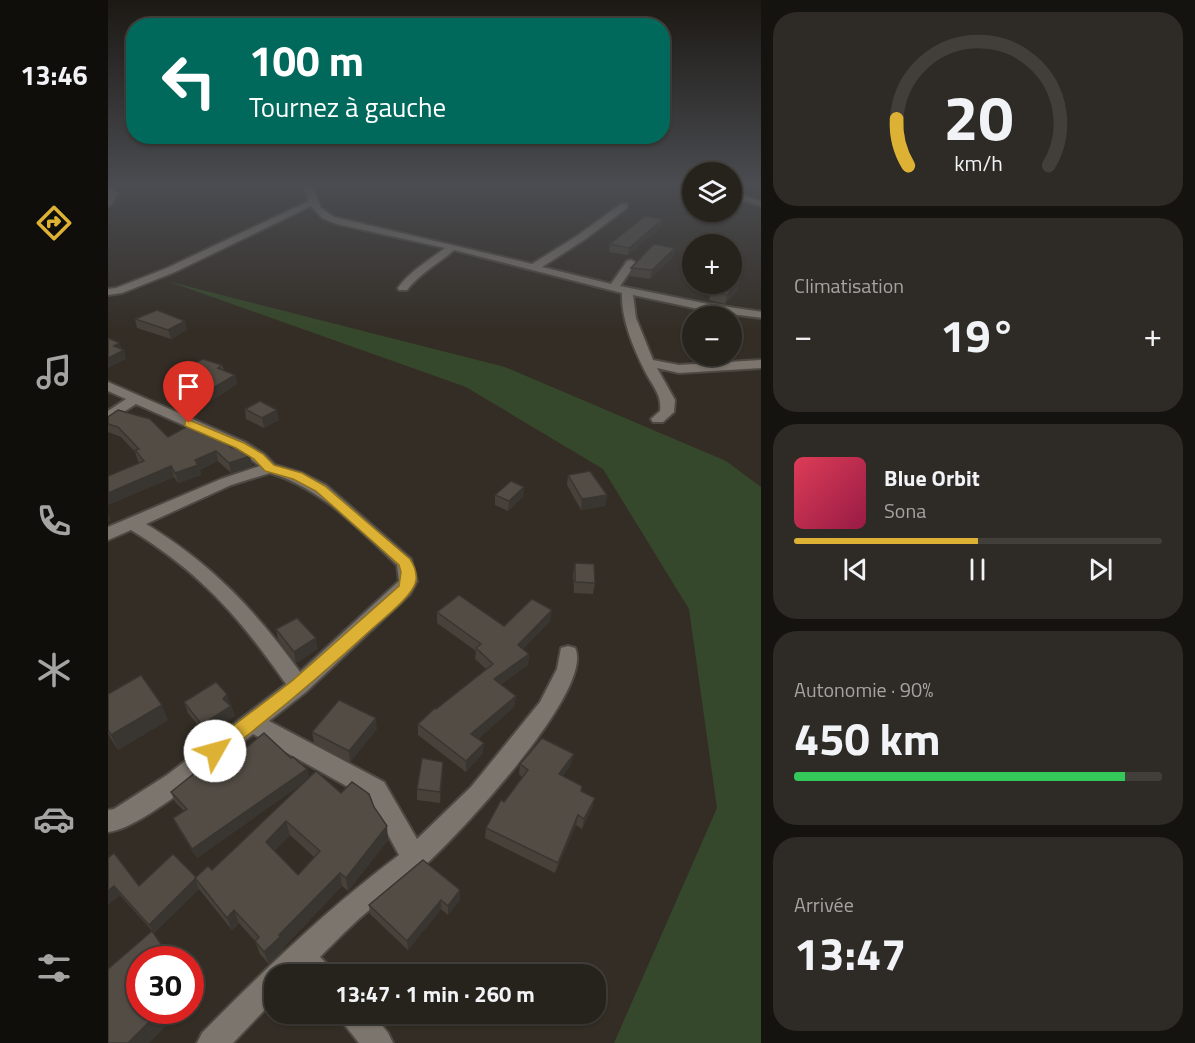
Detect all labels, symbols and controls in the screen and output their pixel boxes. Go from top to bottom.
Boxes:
text: 100 m [249,28,364,92]
icon: left [150,42,228,120]
text: 13:46 [20,54,88,95]
text: 20 [943,69,1013,164]
text: Tournez à gauche [249,86,446,127]
text: km/h [954,147,1002,179]
map controls [682,162,742,366]
button: layers [682,162,742,222]
icon: directions [33,202,75,244]
button: + [682,234,742,294]
text: Climatisation [794,270,904,301]
text: 19° [940,301,1016,369]
button: − [682,306,742,366]
text: − [794,310,812,360]
text: + [1144,310,1162,360]
icon: music [33,351,75,393]
pin [163,361,214,423]
icon: arrive [172,370,205,403]
text: Blue Orbit [884,461,980,495]
text: Sona [884,495,926,526]
icon: phone [33,500,75,542]
icon: previous [839,553,872,586]
icon: pause [961,553,994,586]
icon: next [1084,553,1117,586]
icon: climate [33,649,75,691]
text: Autonomie · 90% [794,674,933,705]
text: 450 km [794,704,940,772]
position arrow [183,719,247,783]
icon: car [33,798,75,840]
text: Arrivée [794,889,854,920]
text: 13:47 [794,919,906,987]
speed limit sign: 30 [126,946,204,1024]
icon: filters [33,947,75,989]
text: 13:47 · 1 min · 260 m [335,977,535,1011]

